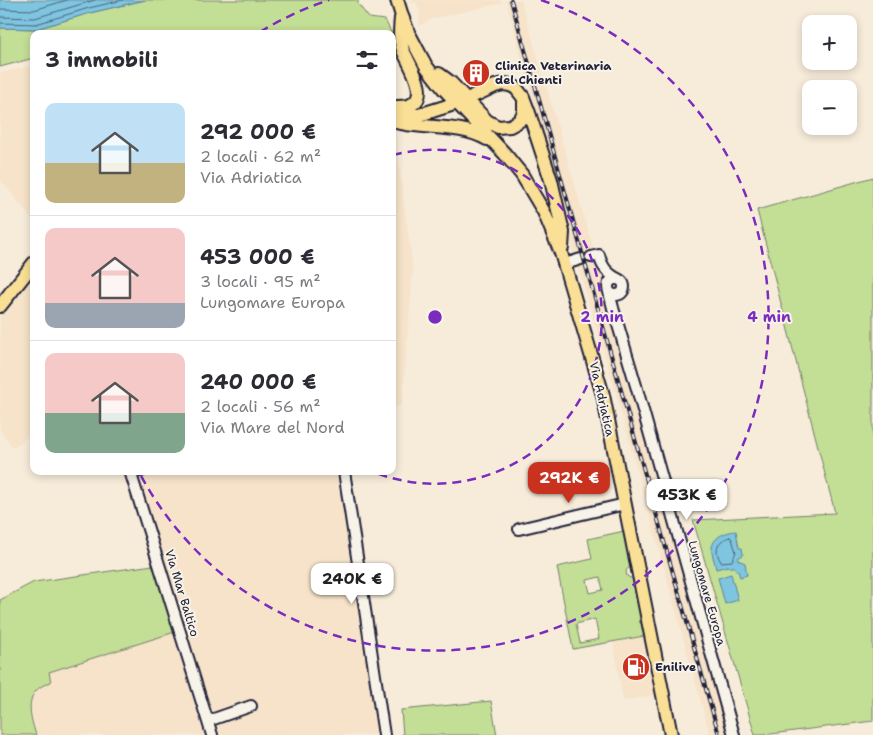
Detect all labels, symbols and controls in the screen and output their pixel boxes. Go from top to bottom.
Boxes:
map controls [802,15,857,135]
button: + [802,15,857,70]
text: 3 immobili [45,46,158,74]
icon: filters [353,46,381,74]
building icon: Clinica Veterinaria del Chienti [461,58,491,88]
place label: Clinica Veterinaria del Chienti [495,58,612,88]
button: − [802,80,857,135]
text: 292 000 € [200,118,316,146]
icon: home [85,123,145,183]
text: 2 locali · 62 m² [200,146,321,167]
text: Via Adriatica [200,167,302,188]
text: 453 000 € [200,243,315,271]
icon: home [85,248,145,308]
text: 3 locali · 95 m² [200,271,321,292]
text: Lungomare Europa [200,292,345,313]
text: 2 min [580,307,624,327]
text: 4 min [747,307,791,327]
centre of rings [426,308,444,326]
street label: Via Adriatica [586,360,619,439]
text: 240 000 € [200,368,316,396]
icon: home [85,373,145,433]
text: 2 locali · 56 m² [200,396,321,417]
text: Via Mare del Nord [200,417,345,438]
pin: 292K € [528,462,610,504]
text: 292K € [539,467,599,488]
pin: 453K € [646,478,728,521]
text: 453K € [657,484,717,505]
street label: Lungomare Europa [684,539,730,648]
street label: Via Mar Baltico [161,547,203,639]
pin: 240K € [311,562,393,605]
text: 240K € [322,568,382,589]
fuel station icon: Enilive [621,652,651,682]
place label: Enilive [655,659,696,675]

